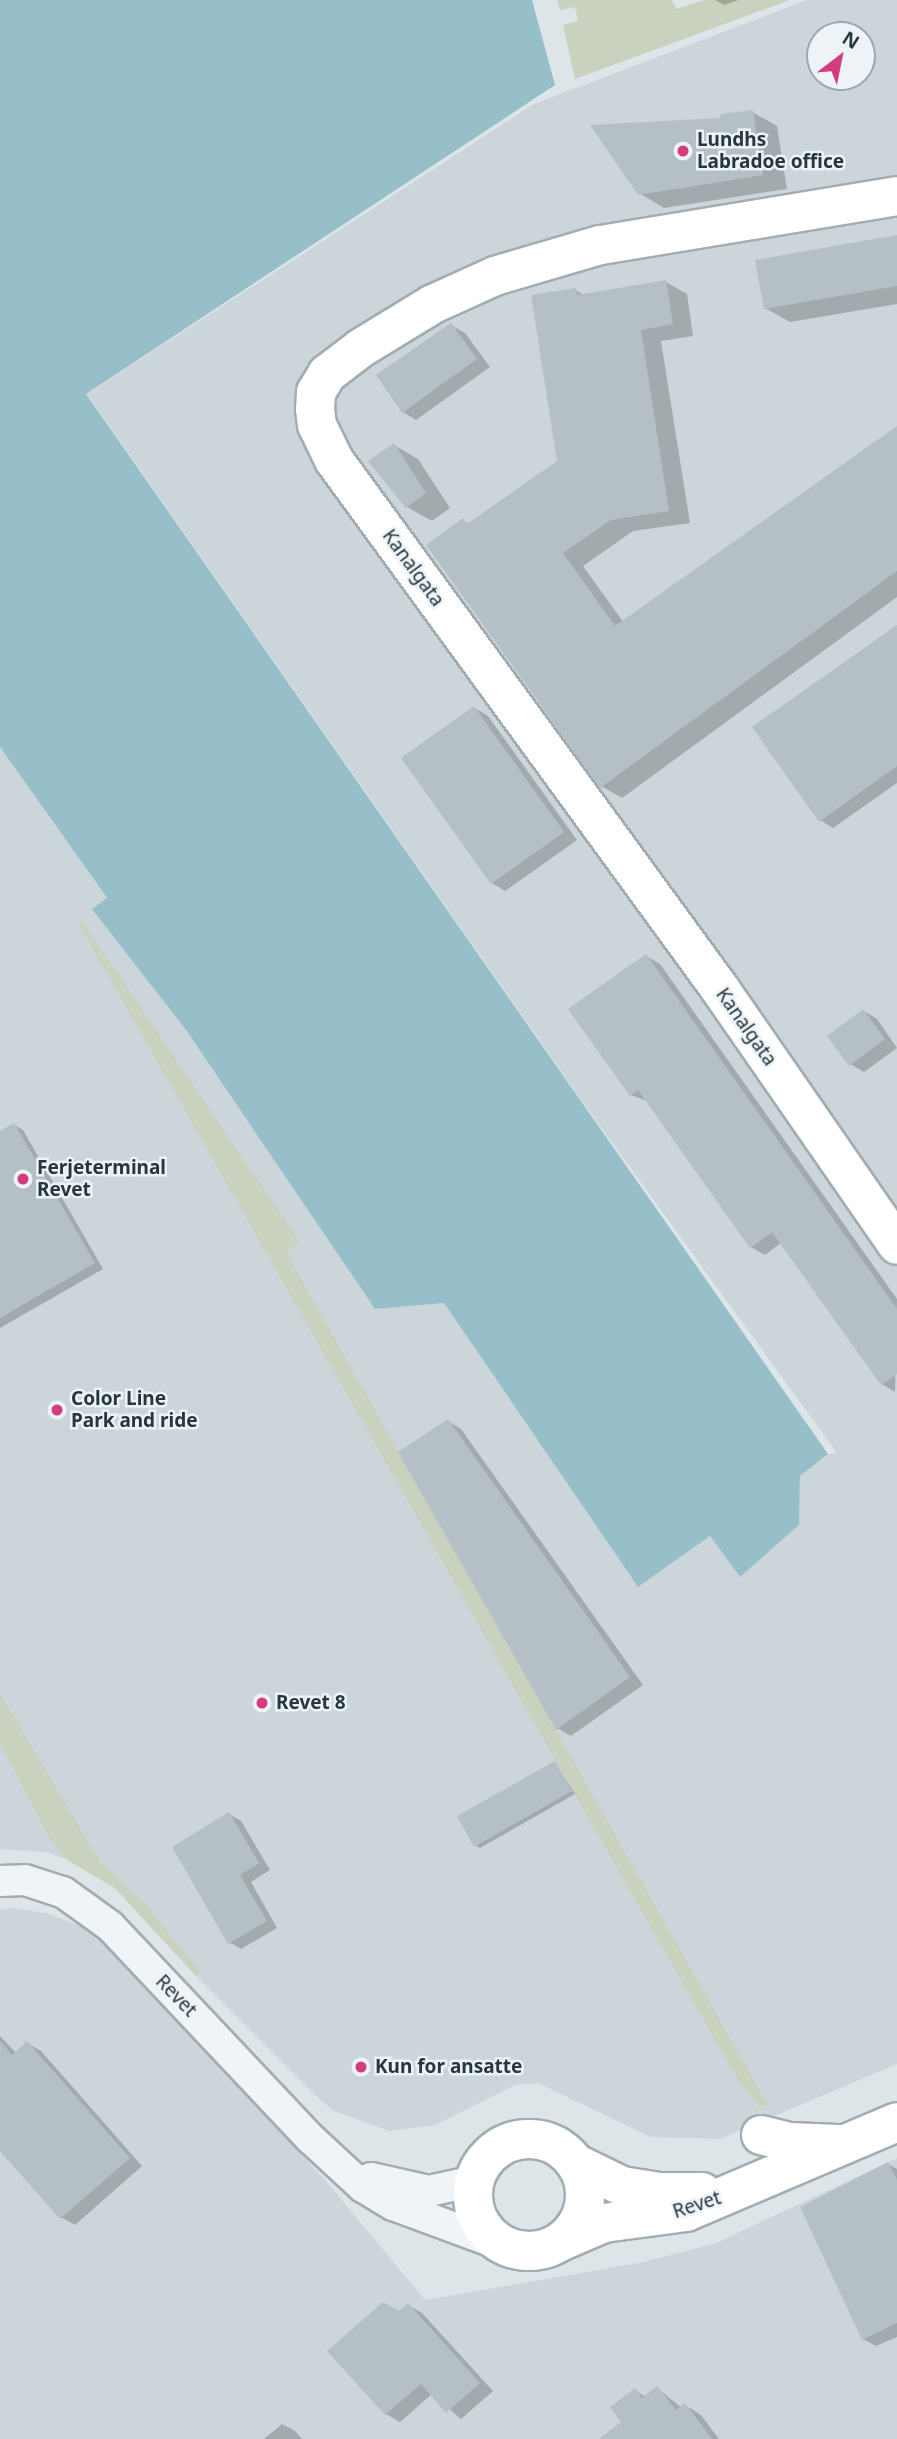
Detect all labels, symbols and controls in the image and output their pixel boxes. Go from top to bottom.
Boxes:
north arrow [806,21,876,91]
text: N [838,25,865,55]
place label: Lundhs Labradoe office [697,129,844,173]
marker: Lundhs Labradoe office [675,143,691,159]
street label: Kanalgata [377,525,449,611]
street label: Kanalgata [711,984,781,1070]
place label: Ferjeterminal Revet [37,1157,166,1201]
marker: Ferjeterminal Revet [15,1171,31,1187]
place label: Color Line Park and ride [71,1388,198,1432]
marker: Color Line Park and ride [49,1402,65,1418]
place label: Revet 8 [276,1692,346,1714]
marker: Revet 8 [254,1695,270,1711]
street label: Revet [151,1970,201,2022]
place label: Kun for ansatte [375,2056,522,2078]
marker: Kun for ansatte [353,2059,369,2075]
street label: Revet [670,2187,724,2223]

